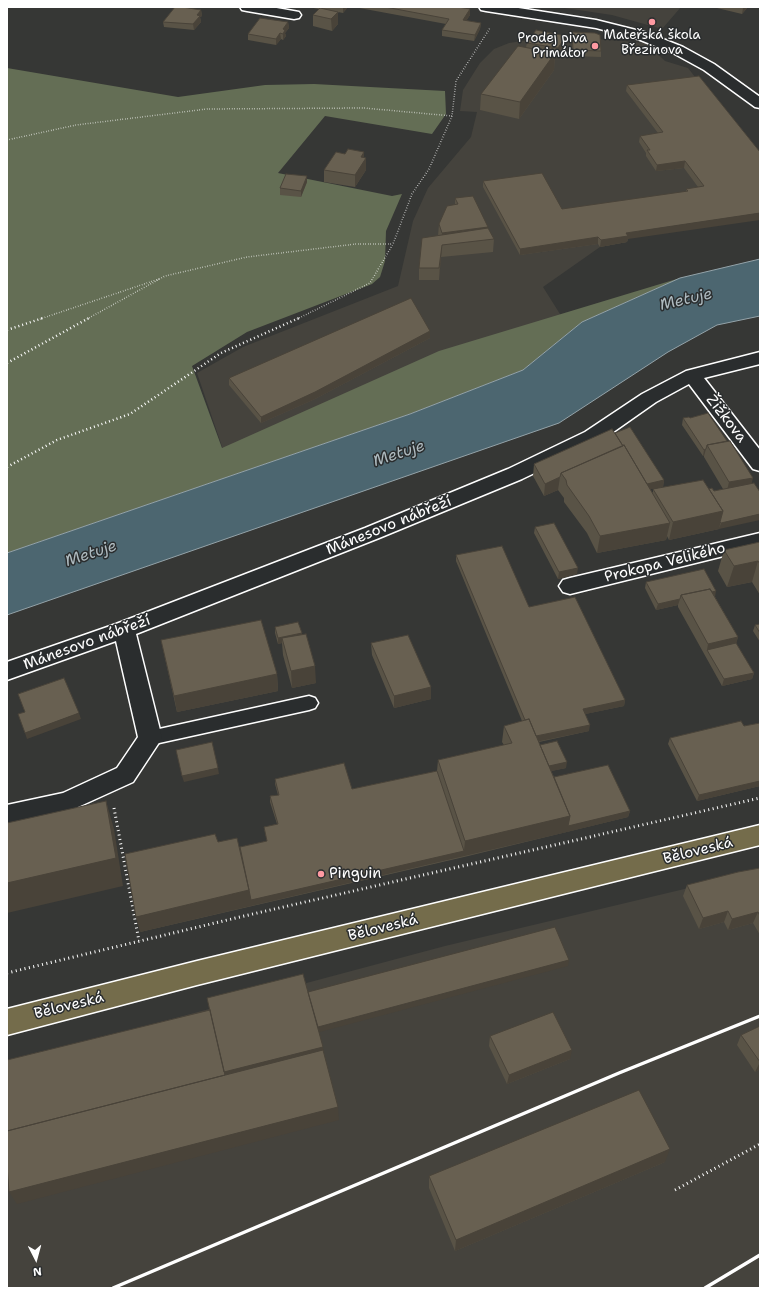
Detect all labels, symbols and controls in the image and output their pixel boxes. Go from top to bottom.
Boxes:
marker: Mateřská škola Březinova [647,17,657,27]
place label: Mateřská škola Březinova [603,28,701,59]
place label: Prodej piva Primátor [518,31,587,62]
marker: Prodej piva Primátor [590,41,600,51]
water label: Metuje [658,285,714,315]
street label: Žižkova [702,392,750,446]
water label: Metuje [371,437,427,471]
street label: Mánesovo nábřeží [324,493,454,559]
water label: Metuje [63,537,119,571]
street label: Prokopa Velikého [603,539,727,587]
street label: Mánesovo nábřeží [21,612,153,674]
street label: Běloveská [661,834,735,868]
place label: Pinguin [329,865,382,883]
marker: Pinguin [316,869,326,879]
street label: Běloveská [346,911,420,945]
street label: Běloveská [32,989,106,1023]
north arrow [16,1239,56,1279]
text: N [32,1264,42,1279]

